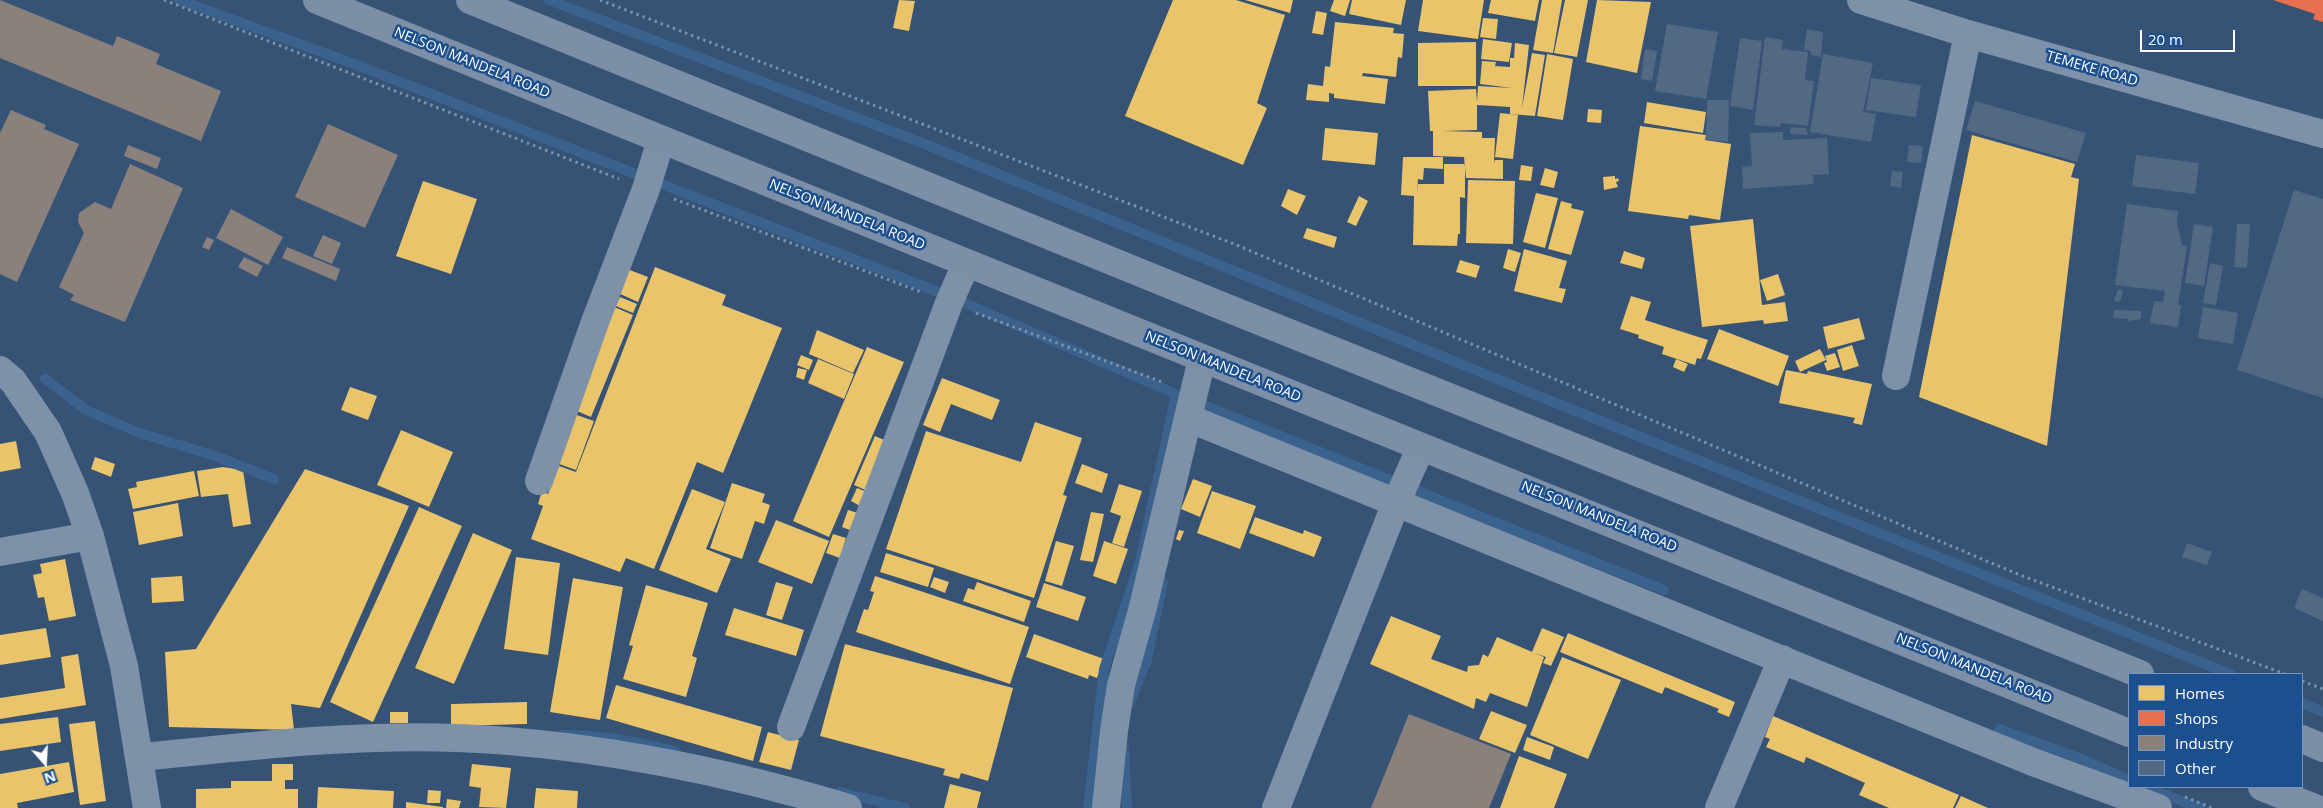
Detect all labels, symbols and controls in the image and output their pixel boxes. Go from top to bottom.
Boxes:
scale bar [2143,20,2238,52]
street label: NELSON MANDELA ROAD [392,24,552,102]
text: 20 m [2148,29,2183,49]
street label: TEMEKE ROAD [2044,48,2140,90]
street label: NELSON MANDELA ROAD [767,176,927,254]
street label: NELSON MANDELA ROAD [1143,328,1303,406]
street label: NELSON MANDELA ROAD [1519,478,1679,556]
street label: NELSON MANDELA ROAD [1894,630,2054,708]
legend [2128,673,2303,788]
text: Homes [2175,683,2225,703]
text: Shops [2175,708,2218,728]
text: Industry [2175,733,2233,753]
north arrow [20,738,70,788]
text: Other [2175,758,2216,778]
text: N [42,767,59,788]

